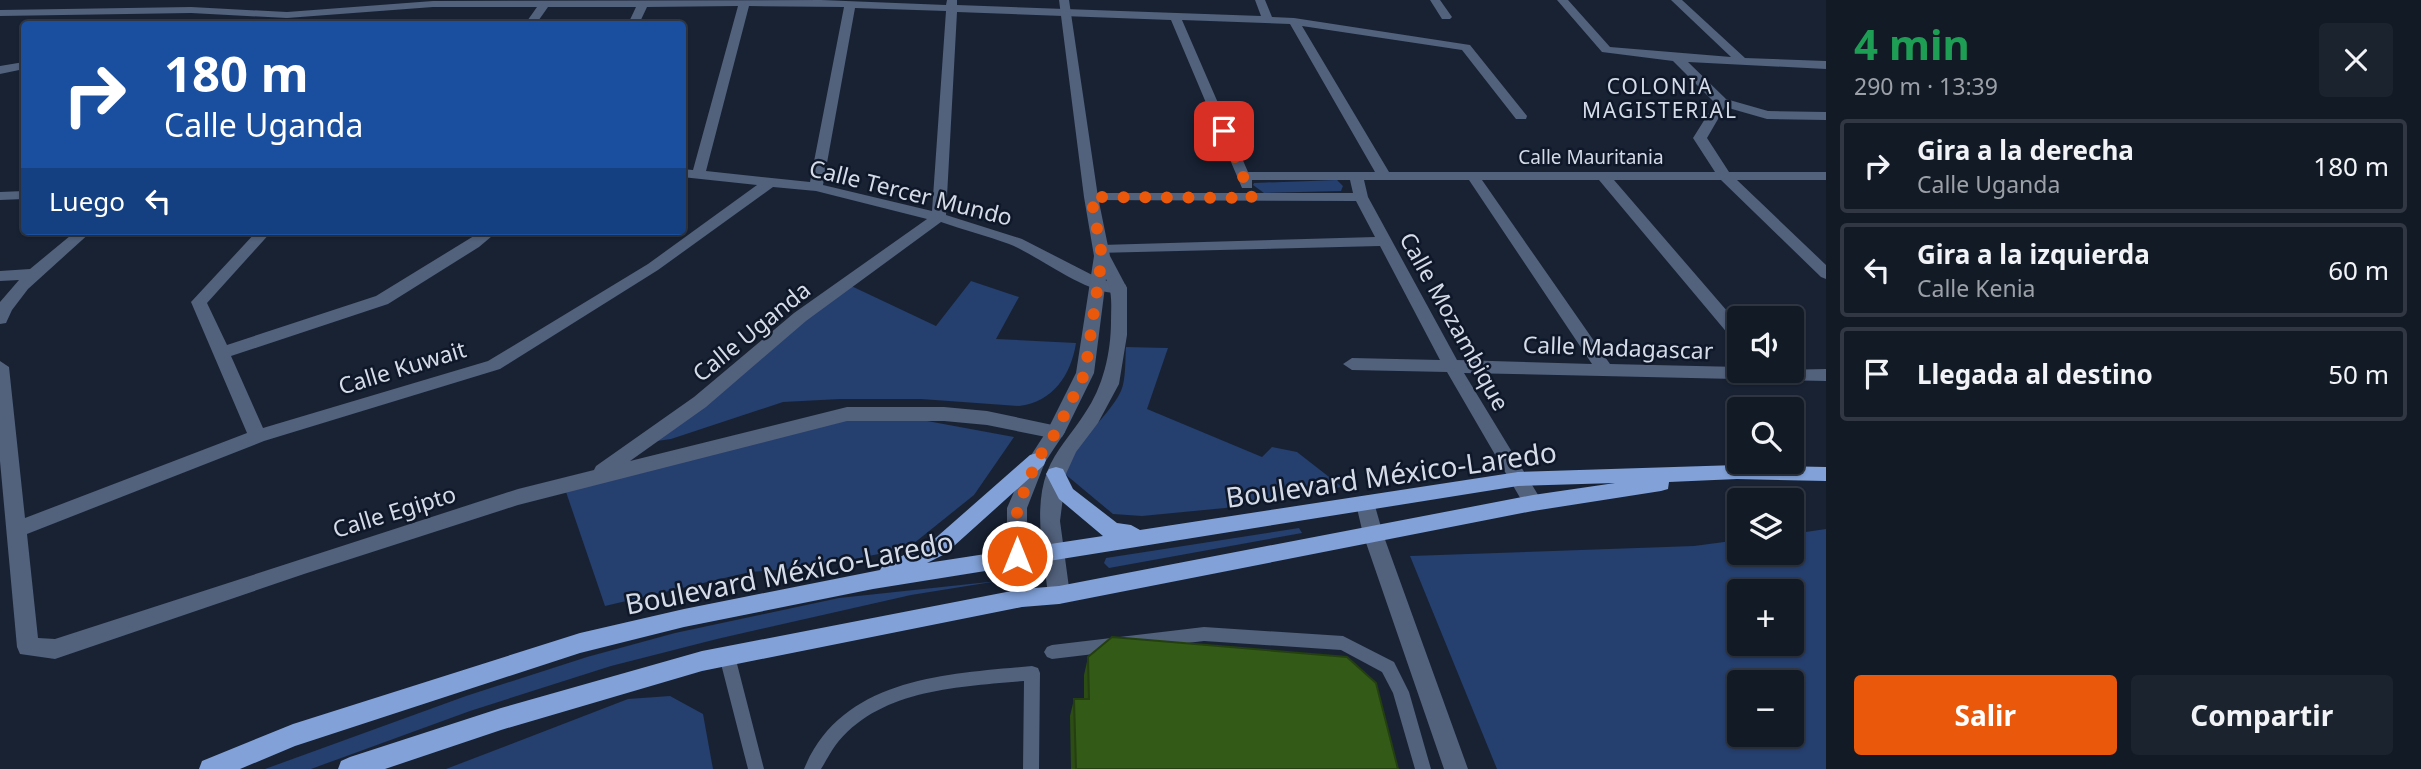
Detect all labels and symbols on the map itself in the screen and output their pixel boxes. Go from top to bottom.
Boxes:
district label: COLONIA MAGISTERIAL [1582,72,1738,124]
pin [1194,101,1254,161]
street label: Calle Mauritania [1518,144,1664,170]
street label: Calle Tercer Mundo [806,151,1016,233]
street label: Calle Mozambique [1393,226,1517,416]
street label: Calle Uganda [685,273,817,389]
street label: Calle Madagascar [1522,328,1714,366]
street label: Calle Kuwait [334,332,470,402]
street label: Boulevard México-Laredo [1223,432,1559,516]
street label: Calle Egipto [328,477,460,545]
position arrow [980,519,1054,593]
street label: Boulevard México-Laredo [622,522,956,622]

